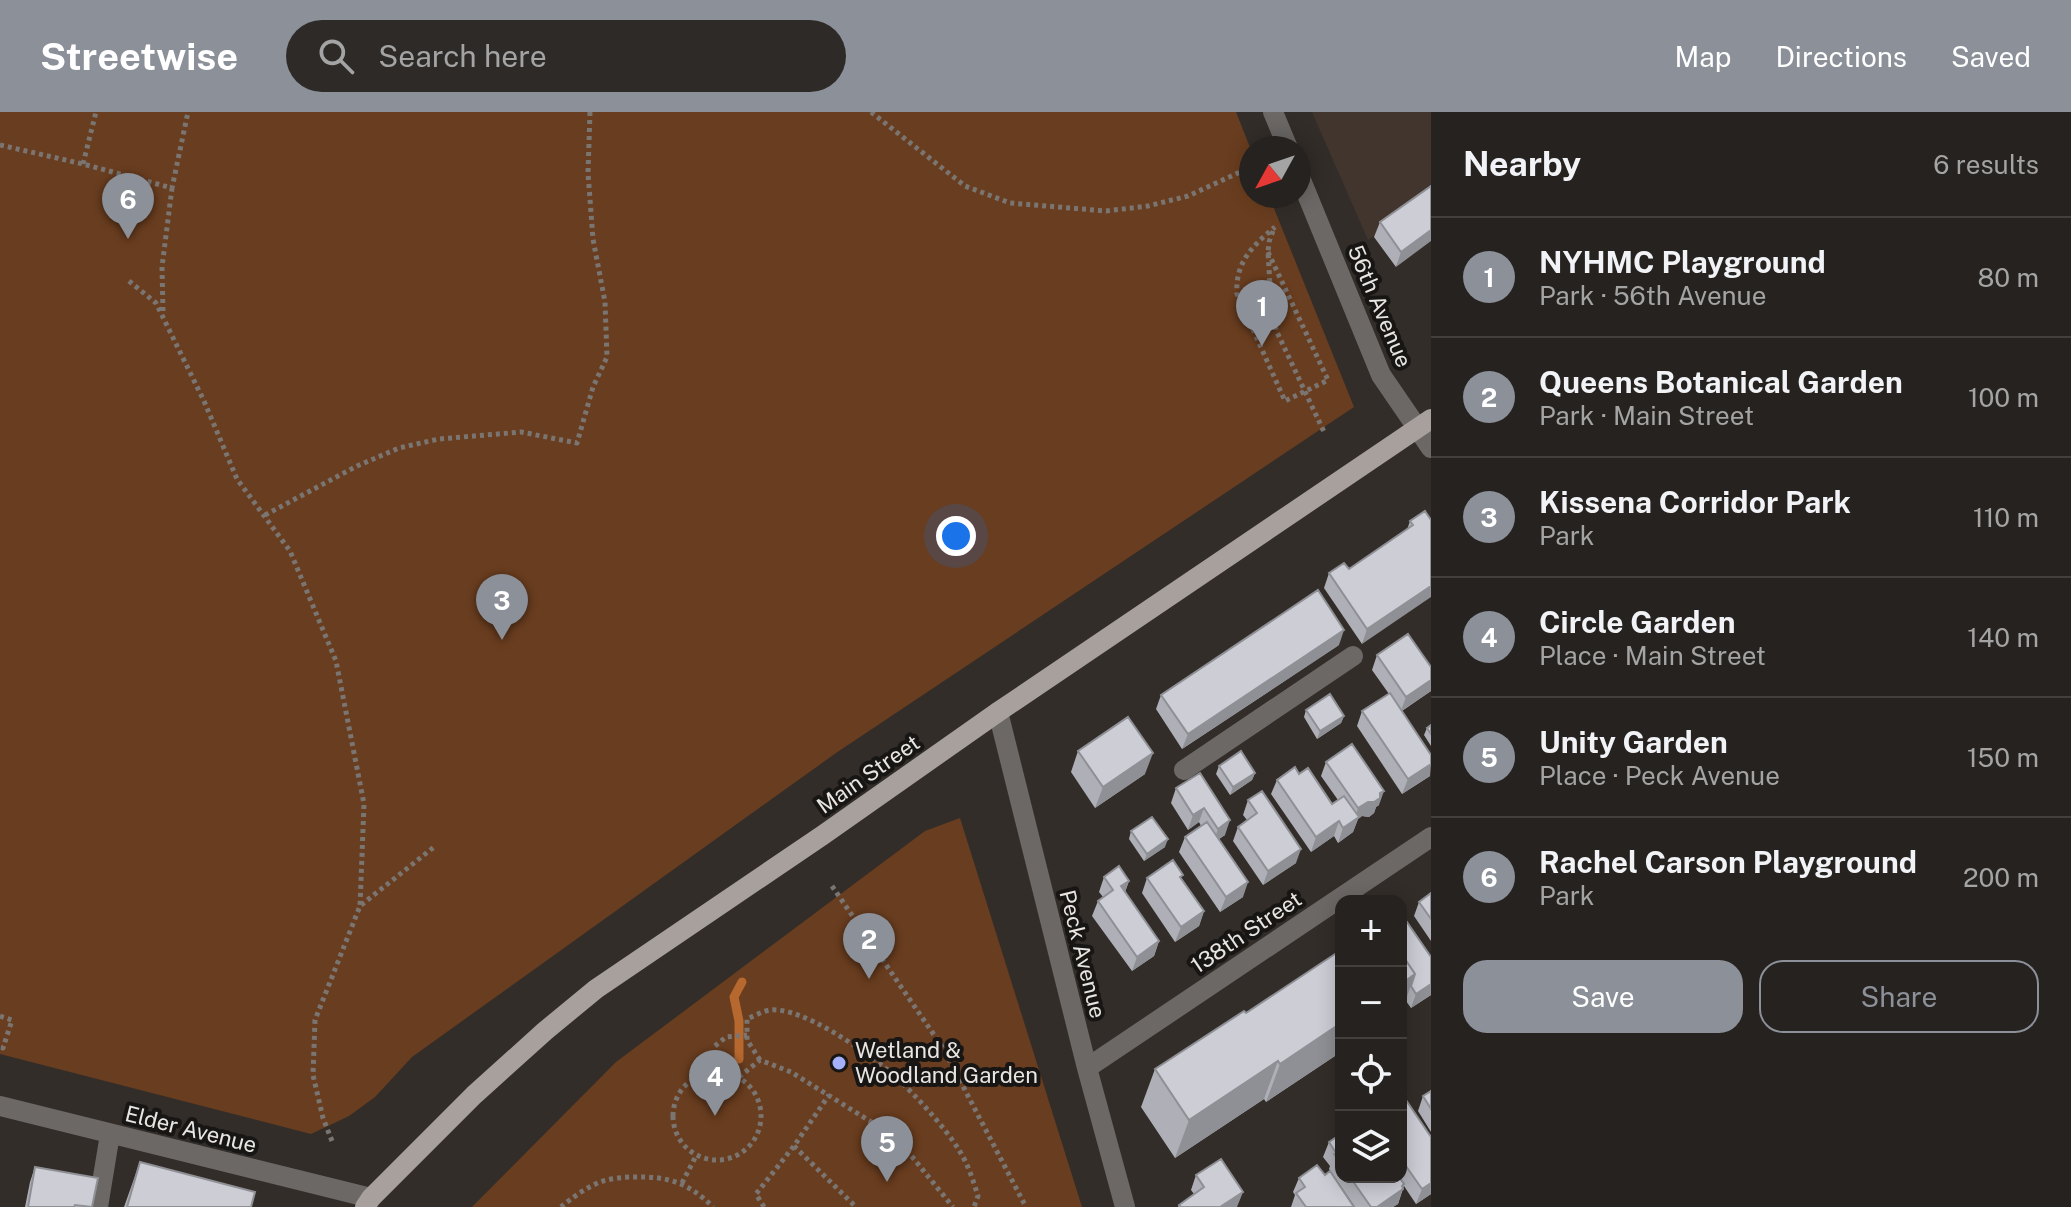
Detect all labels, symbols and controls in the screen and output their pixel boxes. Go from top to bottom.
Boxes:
search box [286,20,846,92]
text: Streetwise [40,34,238,79]
icon: search [314,34,358,78]
text: Search here [378,38,547,74]
text: Map [1675,40,1731,73]
text: Directions [1775,40,1907,73]
text: Saved [1951,40,2031,73]
north arrow [1239,136,1311,208]
text: Nearby [1463,144,1581,184]
text: 6 results [1933,149,2039,180]
pin: 6 [102,173,154,239]
street label: 56th Avenue [1343,241,1417,371]
text: NYHMC Playground [1539,244,1826,280]
text: 1 [1483,262,1495,293]
text: 80 m [1978,262,2039,293]
pin: 1 [1236,280,1288,346]
text: Park · 56th Avenue [1539,280,1766,311]
text: Queens Botanical Garden [1539,364,1903,400]
text: 2 [1481,382,1497,413]
text: 100 m [1968,382,2039,413]
text: Park · Main Street [1539,400,1754,431]
text: Kissena Corridor Park [1539,484,1851,520]
text: 3 [1480,502,1498,533]
text: 110 m [1973,502,2039,533]
your location [936,516,976,556]
text: Park [1539,520,1594,551]
pin: 3 [476,574,528,640]
text: Circle Garden [1539,604,1736,640]
text: 4 [1480,622,1498,653]
text: 140 m [1967,622,2039,653]
text: Place · Main Street [1539,640,1766,671]
text: Unity Garden [1539,724,1728,760]
street label: Main Street [812,729,924,819]
text: 5 [1480,742,1498,773]
text: 150 m [1967,742,2039,773]
text: Place · Peck Avenue [1539,760,1780,791]
text: Rachel Carson Playground [1539,844,1917,880]
text: 6 [1480,862,1498,893]
text: 200 m [1963,862,2039,893]
text: Park [1539,880,1594,911]
street label: 138th Street [1186,885,1306,979]
street label: Peck Avenue [1054,887,1112,1021]
map controls [1335,895,1407,1183]
button: + [1335,895,1407,967]
pin: 2 [843,913,895,979]
button: Save [1463,960,1743,1033]
button: Share [1759,960,2039,1033]
button: − [1335,967,1407,1039]
place label: Wetland & Woodland Garden [855,1037,1038,1088]
button: locate [1335,1039,1407,1111]
pin: 4 [689,1050,741,1116]
marker: Wetland & Woodland Garden [830,1054,848,1072]
street label: Elder Avenue [123,1100,259,1158]
button: layers [1335,1111,1407,1183]
pin: 5 [861,1116,913,1182]

